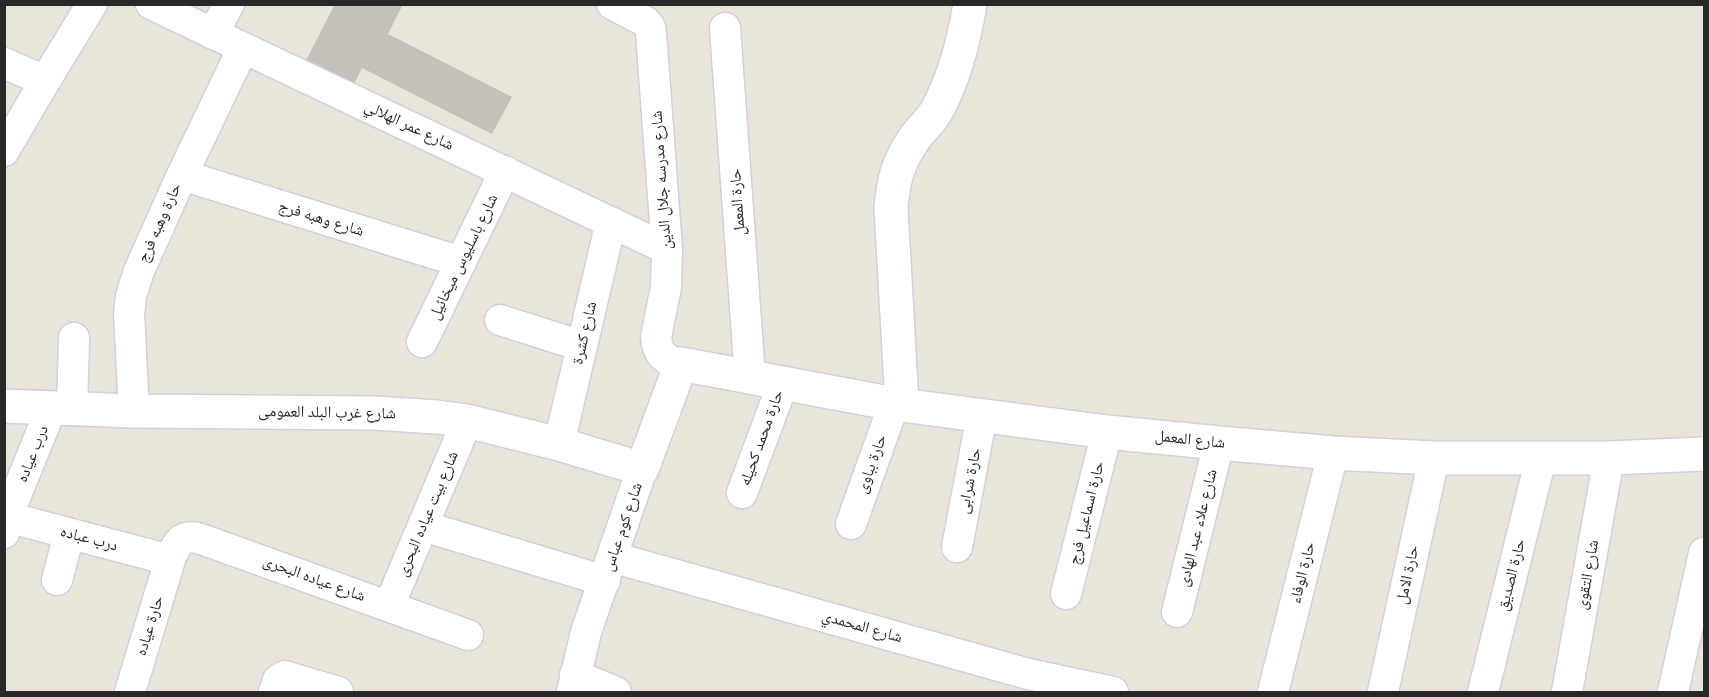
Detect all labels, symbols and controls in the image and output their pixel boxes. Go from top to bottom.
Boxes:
street label: شارع عمر الهلالي [361,97,457,155]
street label: شارع مدرسه جلال الدين [648,110,676,250]
street label: حارة المعمل [726,168,750,236]
street label: حارة وهبه فرج [134,180,186,266]
street label: شارع باسليوس ميخائيل [425,191,503,323]
street label: شارع وهبه فرج [276,197,366,241]
street label: شارع كشرة [568,300,602,366]
street label: حارة محمد كحيله [736,387,788,489]
street label: شارع غرب البلد العمومى [258,402,396,424]
street label: درب عياده [13,423,53,485]
street label: شارع المعمل [1154,427,1226,453]
street label: حارة بباوى [853,432,891,496]
street label: حارة شرابى [954,446,986,516]
street label: شارع بيت عياده البحرى [393,448,463,580]
street label: حارة اسماعيل فرج [1065,459,1109,567]
street label: شارع علاء عبد الهادى [1174,467,1222,589]
street label: شارع كوم عباس [599,480,647,574]
street label: درب عباده [58,522,120,556]
street label: حارة الصديق [1494,537,1530,613]
street label: شارع التقوى [1572,539,1604,611]
street label: حارة الوفاء [1286,540,1320,606]
street label: حارة الامل [1392,544,1424,606]
street label: شارع عياده البحرى [260,552,368,606]
street label: حارة عياده [132,594,168,658]
street label: شارع المحمدي [820,606,904,648]

